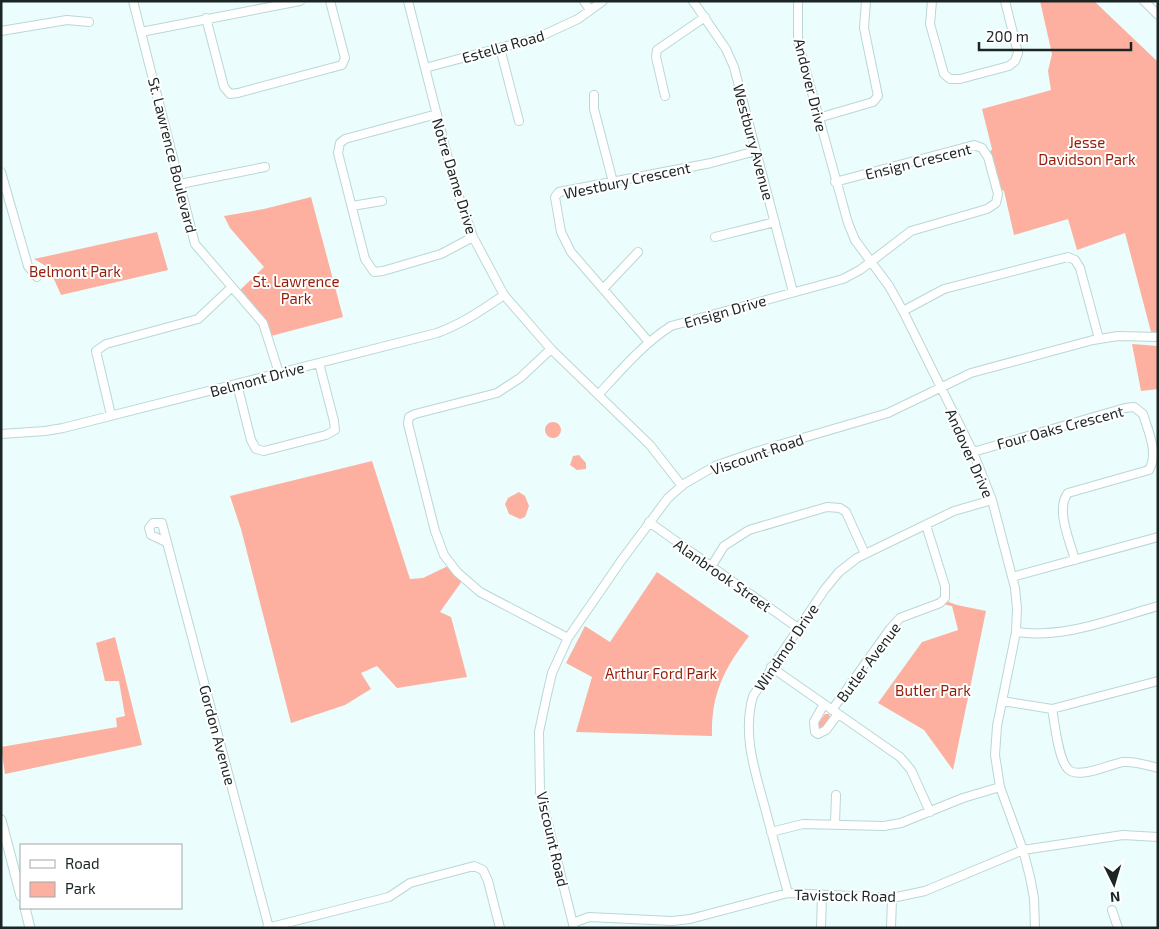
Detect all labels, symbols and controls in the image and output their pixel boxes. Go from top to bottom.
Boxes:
scale bar [979,20,1132,52]
street label: Estella Road [460,26,546,66]
text: 200 m [986,27,1029,45]
street label: Andover Drive [791,36,831,134]
street label: St. Lawrence Boulevard [145,75,201,235]
street label: Westbury Avenue [730,82,778,202]
street label: Notre Dame Drive [429,116,481,236]
park label: Jesse Davidson Park [1038,133,1136,168]
street label: Ensign Crescent [863,139,973,183]
street label: Westbury Crescent [562,158,692,202]
park label: Belmont Park [29,262,121,280]
park label: St. Lawrence Park [253,272,340,307]
street label: Ensign Drive [682,291,768,331]
street label: Belmont Drive [208,358,306,400]
street label: Four Oaks Crescent [995,401,1126,453]
street label: Andover Drive [942,406,998,500]
street label: Viscount Road [708,430,806,478]
street label: Alanbrook Street [671,535,775,615]
street label: Windmor Drive [750,600,822,694]
street label: Butler Avenue [832,619,904,705]
park label: Arthur Ford Park [605,664,717,682]
park label: Butler Park [895,681,971,699]
street label: Gordon Avenue [196,683,240,787]
street label: Viscount Road [533,790,573,888]
legend [20,844,182,909]
text: Road [65,854,100,872]
north arrow [1089,859,1139,909]
text: Park [65,879,96,897]
street label: Tavistock Road [794,885,896,905]
text: N [1109,889,1121,906]

